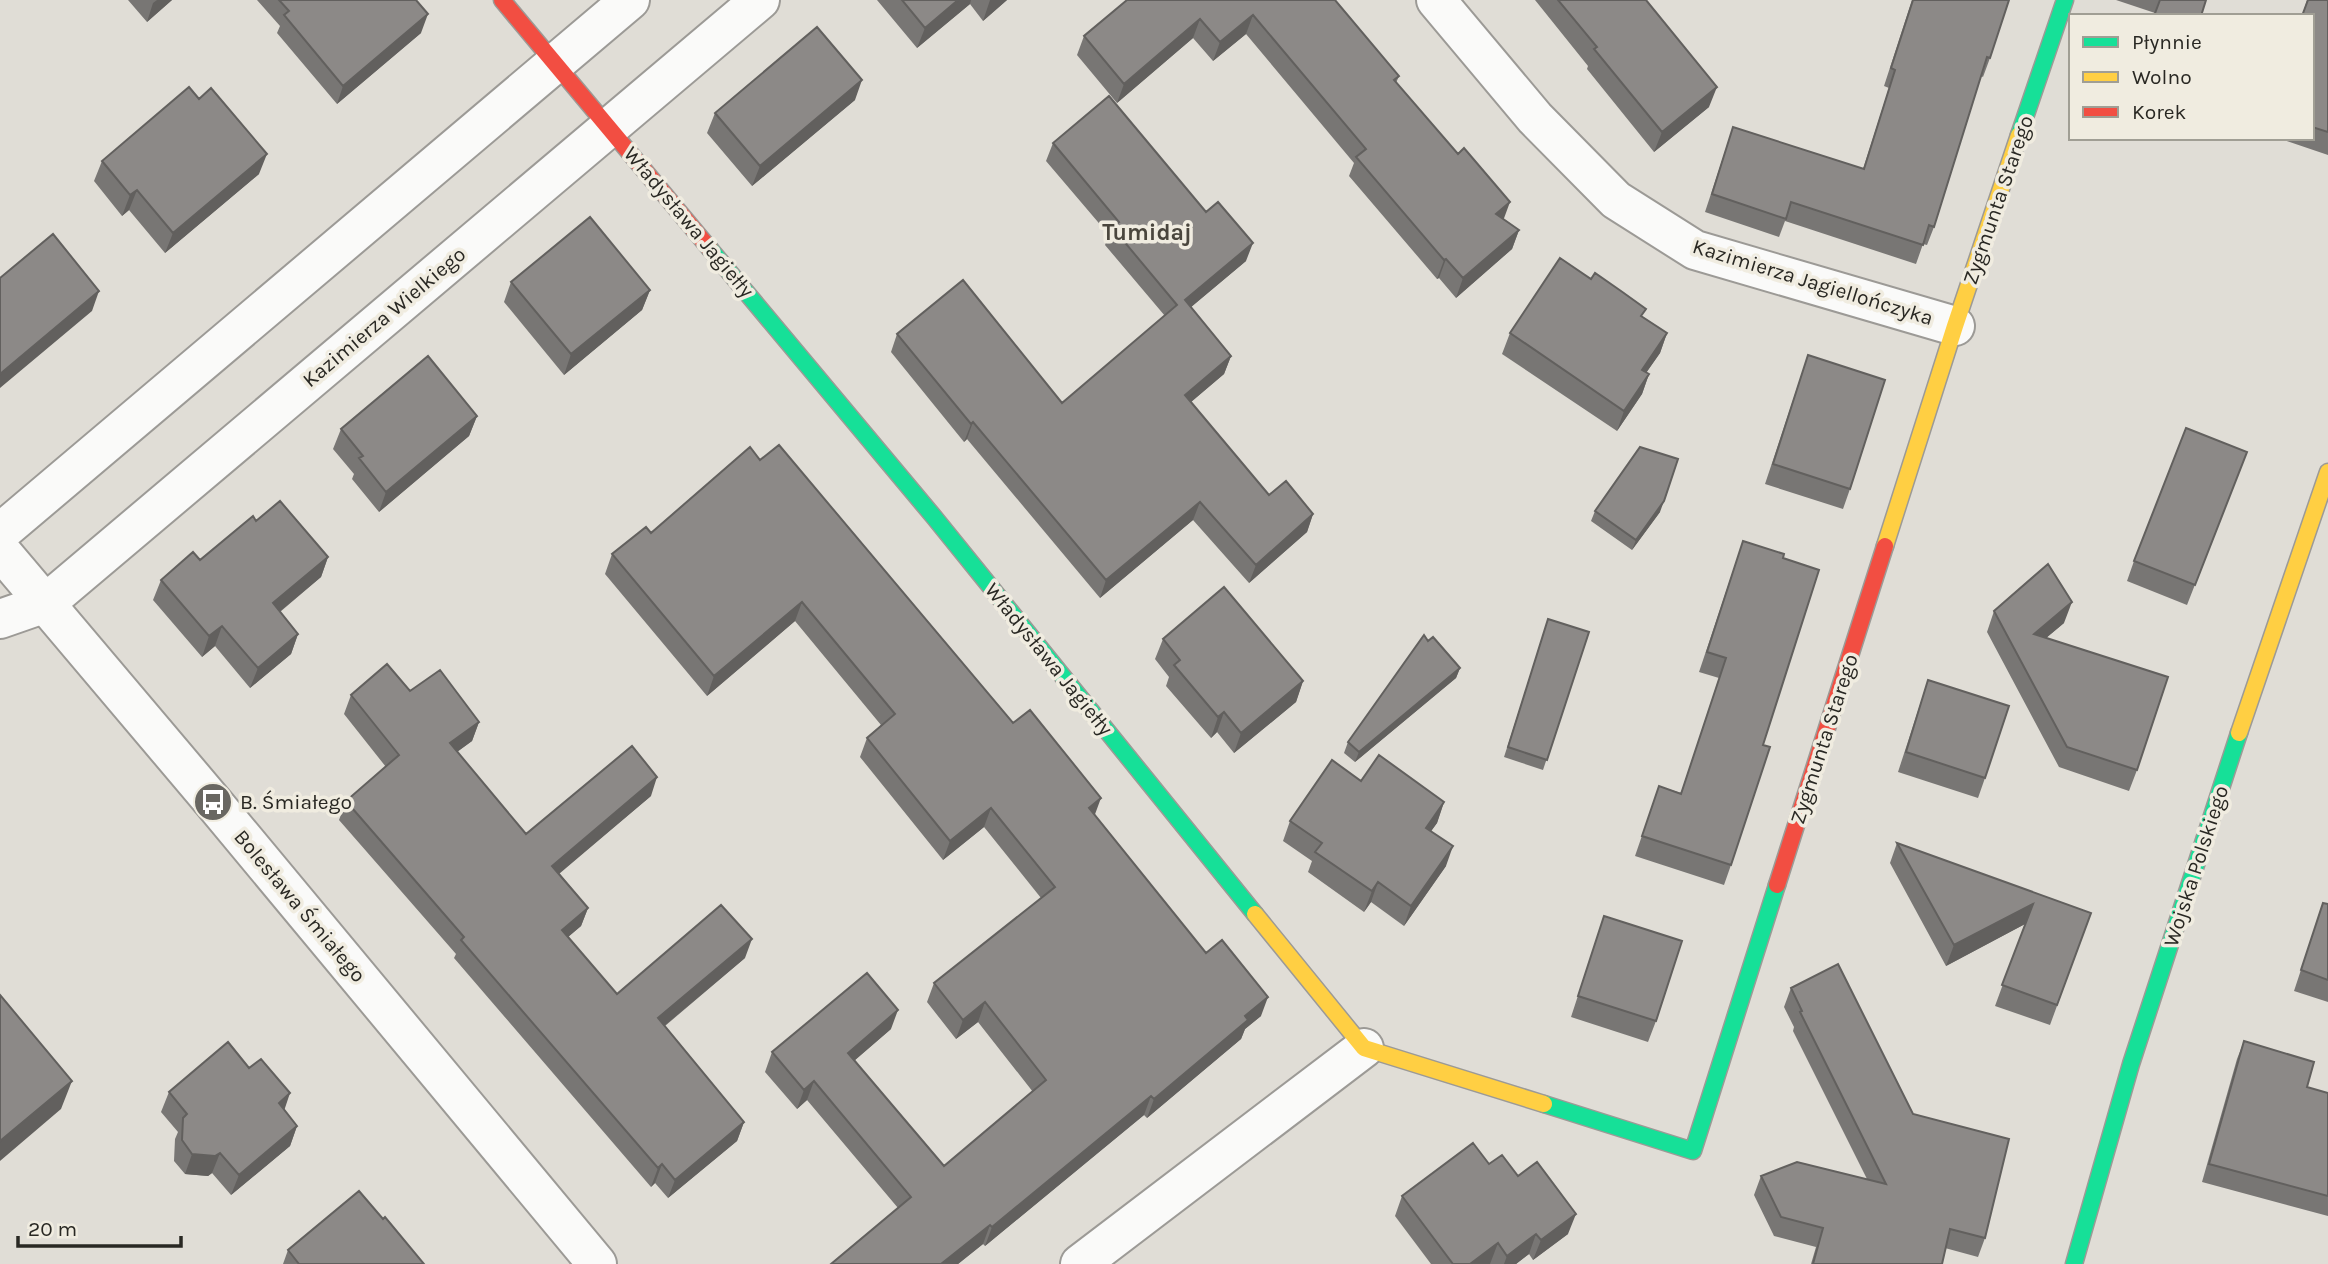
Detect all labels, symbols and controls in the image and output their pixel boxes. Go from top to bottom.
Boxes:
legend [2069,14,2314,140]
text: Płynnie [2132,30,2202,54]
text: Wolno [2132,65,2192,89]
text: Korek [2132,100,2187,124]
street label: Zygmunta Starego [1958,112,2038,288]
street label: Władysława Jagiełły [619,142,759,302]
district label: Tumidaj [1102,219,1192,246]
street label: Kazimierza Jagiellończyka [1690,234,1936,330]
street label: Kazimierza Wielkiego [298,242,470,392]
street label: Władysława Jagiełły [980,578,1118,740]
street label: Zygmunta Starego [1785,651,1863,827]
bus stop icon: B. Śmiałego [192,781,234,823]
street label: Wojska Polskiego [2159,782,2233,950]
place label: B. Śmiałego [240,790,352,814]
street label: Bolesława Śmiałego [229,825,371,987]
scale bar [18,1204,180,1248]
text: 20 m [28,1217,77,1241]

